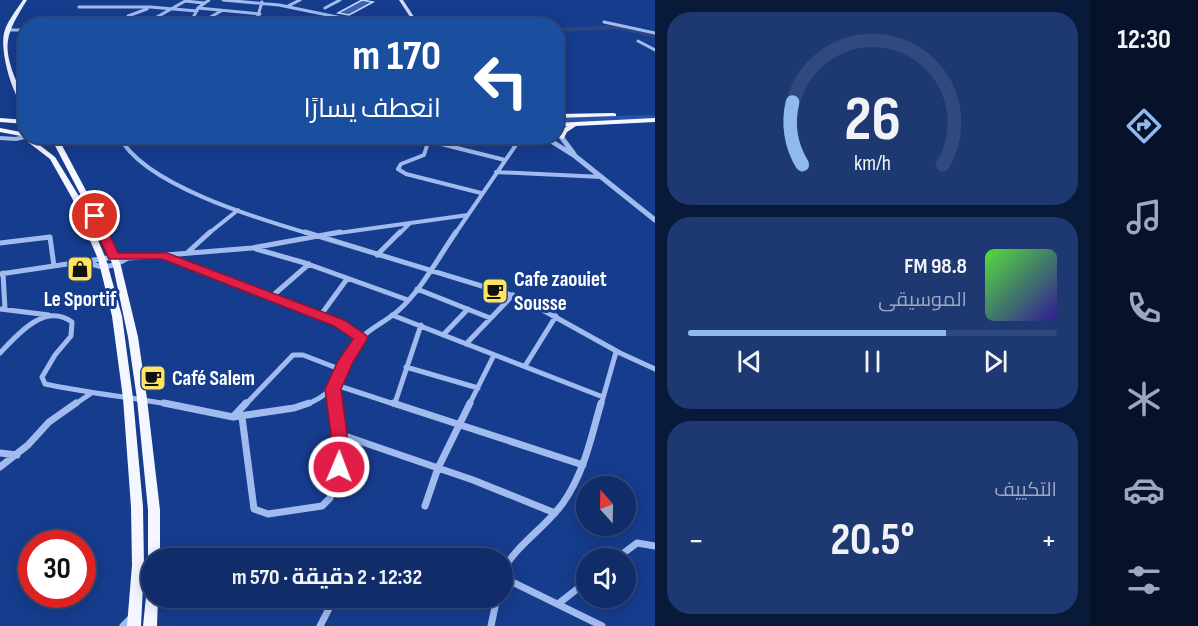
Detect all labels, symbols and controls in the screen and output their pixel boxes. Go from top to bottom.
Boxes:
text: 12:30 [1117,24,1171,56]
text: 170 m [352,31,441,82]
icon: left [462,42,540,120]
text: 26 [844,84,901,159]
text: انعطف يسارًا [304,93,441,125]
icon: directions [1123,105,1165,147]
text: km/h [854,152,891,177]
pin [69,190,120,241]
icon: music [1123,196,1165,238]
icon: arrive [78,199,111,232]
text: 98.8 FM [904,253,967,280]
shop icon: Le Sportif [65,254,95,284]
place label: Cafe zaouiet Sousse [514,267,607,316]
cafe icon: Cafe zaouiet Sousse [480,276,510,306]
place label: Le Sportif [44,287,117,312]
icon: phone [1123,287,1165,329]
text: الموسيقى [878,288,967,312]
icon: previous [733,345,766,378]
icon: pause [856,345,889,378]
icon: next [979,345,1012,378]
cafe icon: Café Salem [138,363,168,393]
place label: Café Salem [172,366,255,391]
icon: climate [1123,378,1165,420]
position arrow [307,435,371,499]
icon: car [1123,469,1165,511]
north arrow [576,476,636,536]
map controls [576,476,636,608]
text: التكييف [994,478,1057,502]
text: 20.5° [830,513,915,568]
text: − [688,521,704,561]
text: + [1041,521,1057,561]
speed limit sign: 30 [18,530,96,608]
button: sound [576,548,636,608]
icon: filters [1123,559,1165,601]
text: 12:32 · 2 دقيقة · 570 m [232,564,422,591]

